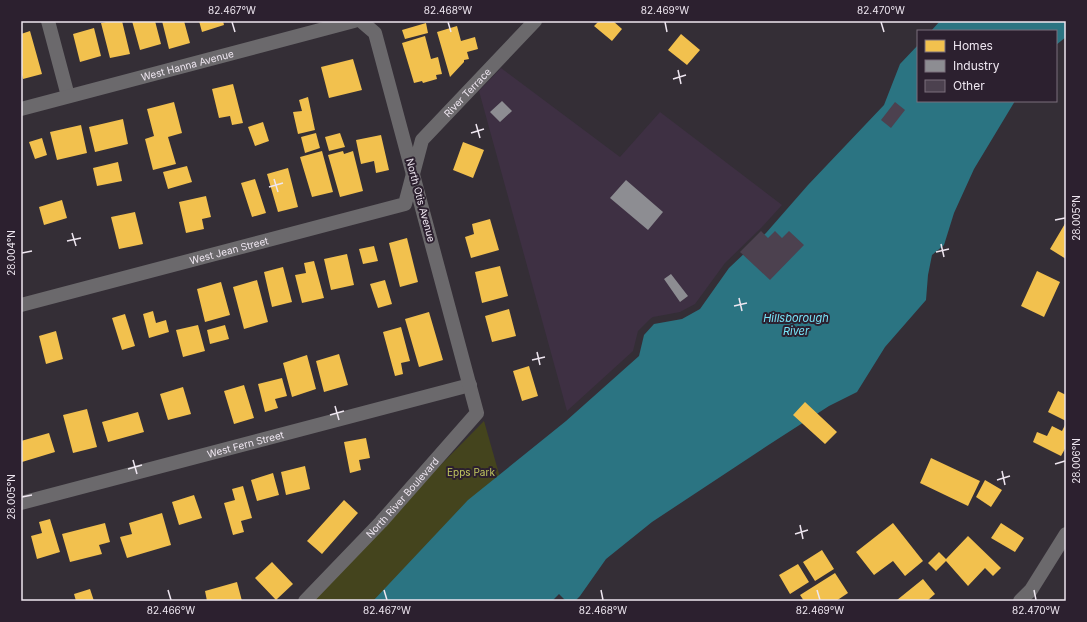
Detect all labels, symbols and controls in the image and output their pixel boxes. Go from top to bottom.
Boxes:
text: 82.467°W [208,4,256,16]
text: 82.468°W [424,4,472,16]
text: 82.469°W [641,4,689,16]
text: 82.470°W [857,4,905,16]
legend [917,30,1057,102]
text: Homes [953,38,993,53]
street label: West Hanna Avenue [140,47,235,83]
text: Industry [953,58,1000,73]
street label: River Terrace [441,65,493,119]
text: Other [953,78,985,93]
street label: North Otis Avenue [404,157,438,243]
text: 28.005°N [1070,195,1082,241]
text: 28.004°N [5,230,17,276]
street label: West Jean Street [188,234,270,266]
water label: Hillsborough River [763,311,829,338]
street label: West Fern Street [206,428,286,460]
text: 28.006°N [1070,438,1082,484]
street label: North River Boulevard [363,455,441,540]
park label: Epps Park [447,466,495,478]
text: 28.005°N [5,474,17,520]
text: 82.466°W [147,604,195,616]
text: 82.467°W [363,604,411,616]
text: 82.468°W [579,604,627,616]
text: 82.469°W [796,604,844,616]
text: 82.470°W [1012,604,1060,616]

